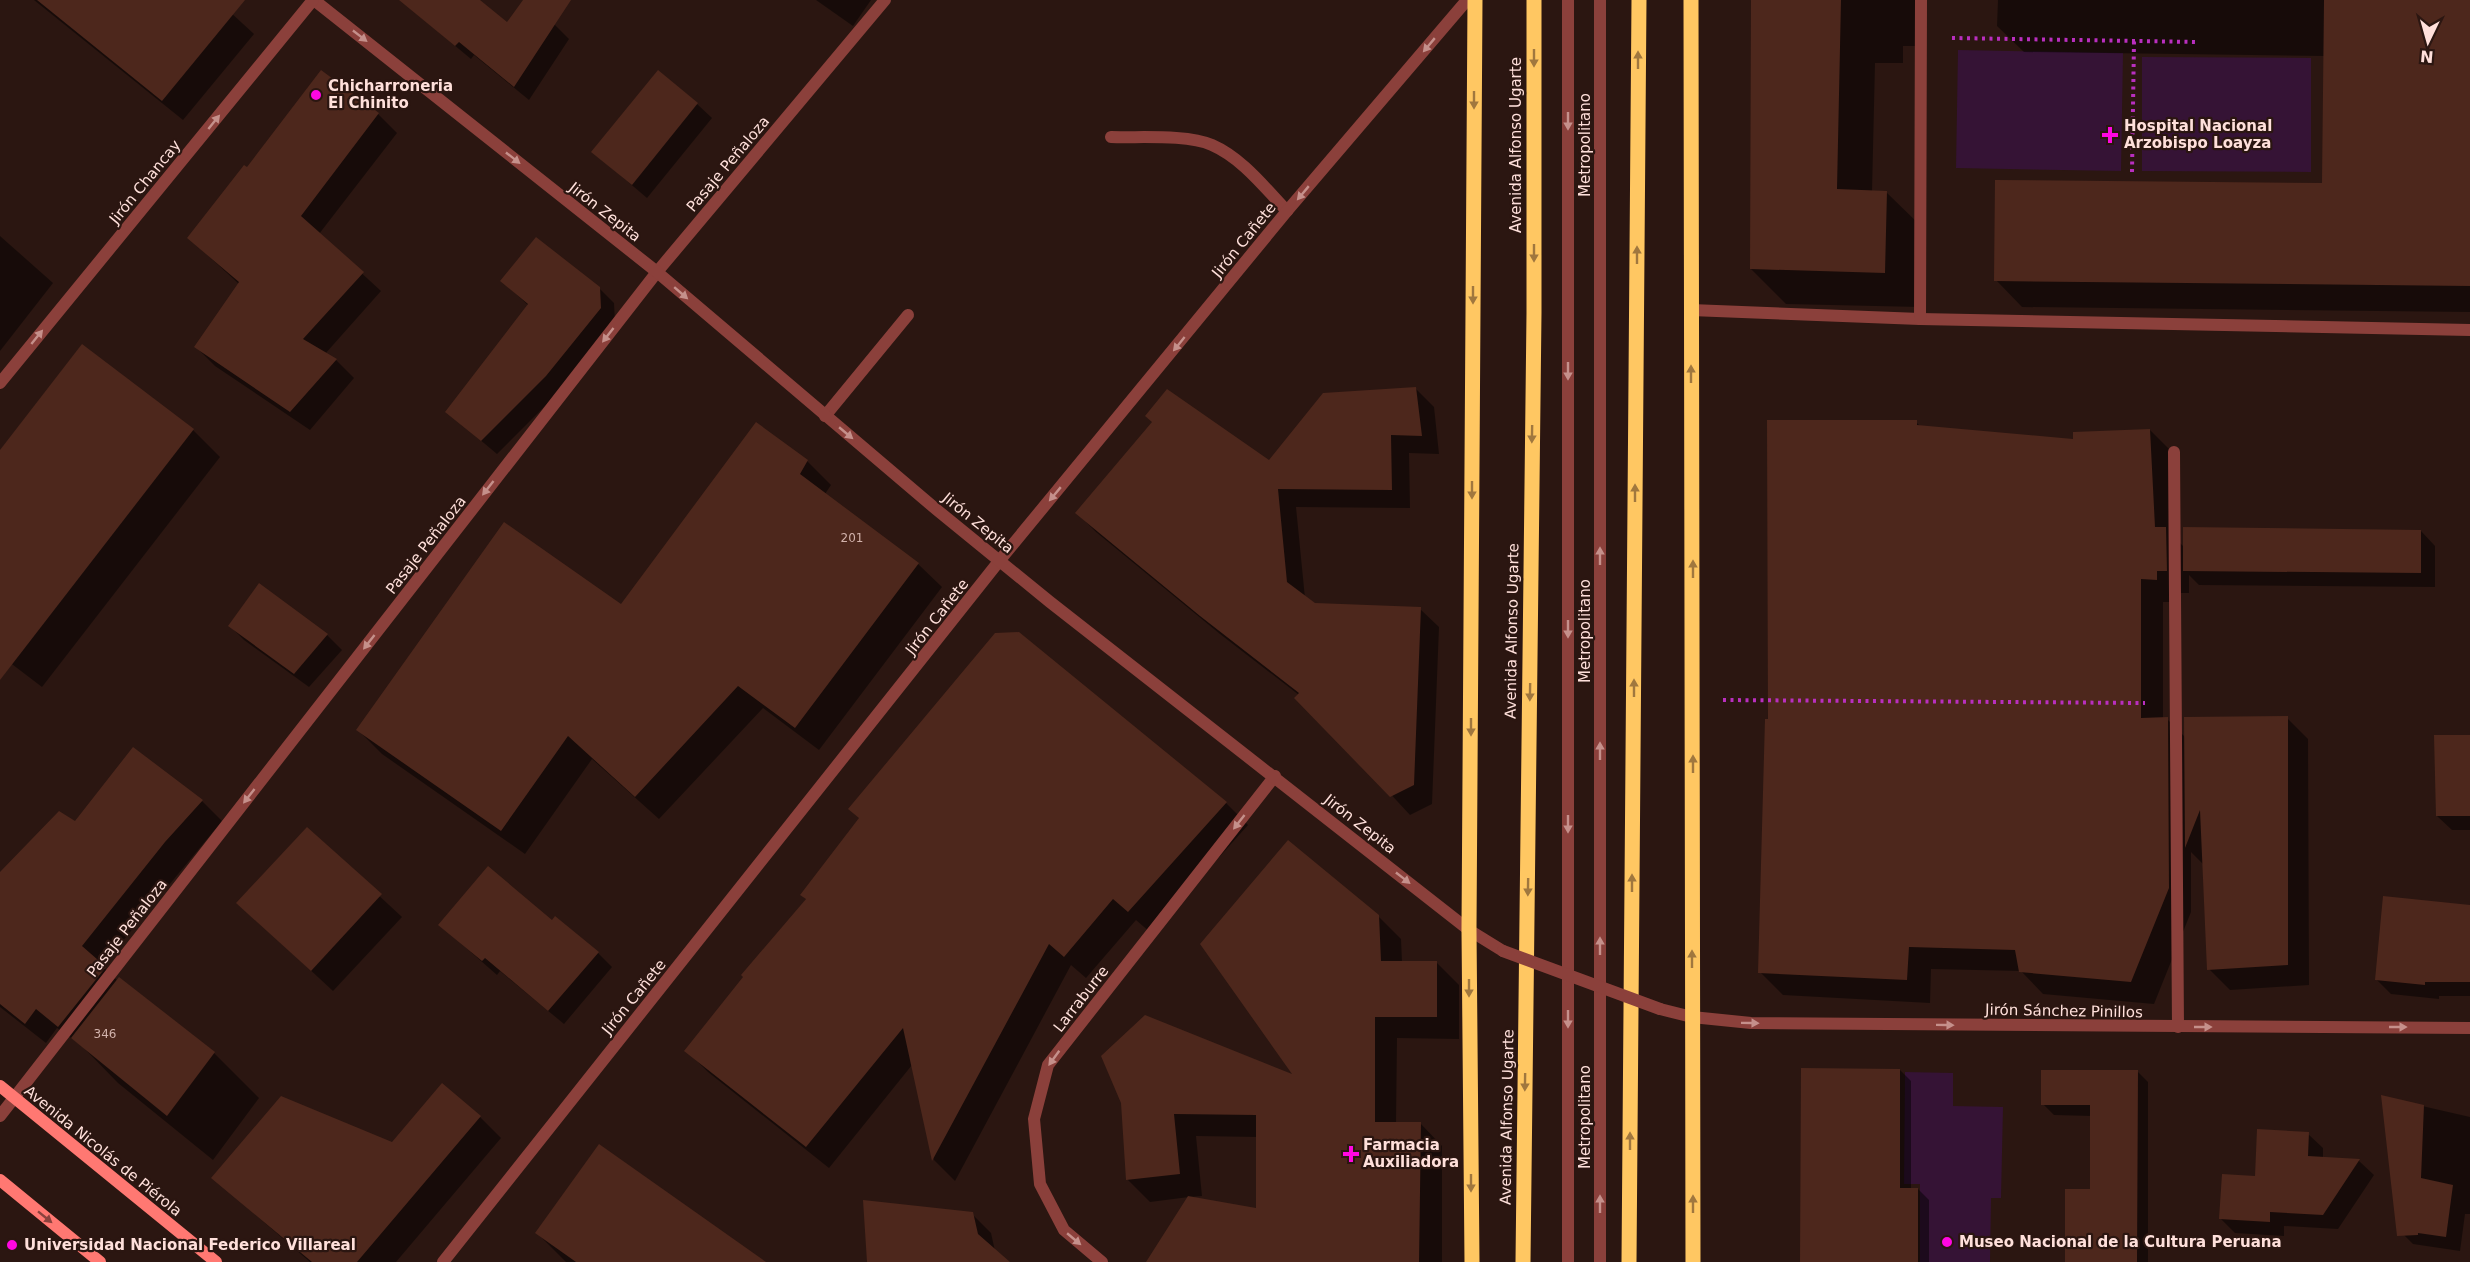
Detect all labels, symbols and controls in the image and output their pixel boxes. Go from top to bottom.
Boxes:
north arrow [2398,12,2458,72]
one-way arrow [352,30,368,43]
one-way arrow [1423,37,1436,52]
text: N [2419,46,2434,66]
one-way arrow [1529,49,1539,68]
one-way arrow [1633,51,1643,70]
street label: Avenida Alfonso Ugarte [1507,57,1525,233]
place label: Chicharroneria El Chinito [328,77,453,112]
marker: Chicharroneria El Chinito [309,88,323,102]
one-way arrow [1469,91,1479,110]
street label: Metropolitano [1576,93,1594,197]
street label: Pasaje Peñaloza [683,112,773,216]
one-way arrow [1563,112,1573,131]
one-way arrow [207,114,219,129]
place label: Hospital Nacional Arzobispo Loayza [2124,117,2272,152]
marker: Hospital Nacional Arzobispo Loayza [2101,126,2119,144]
street label: Jirón Chancay [105,136,184,228]
one-way arrow [505,151,521,164]
street label: Jirón Zepita [565,178,644,246]
one-way arrow [1297,185,1310,200]
street label: Jirón Cañete [1208,199,1280,282]
one-way arrow [1529,244,1539,263]
one-way arrow [1632,246,1642,265]
one-way arrow [673,286,688,299]
one-way arrow [1468,286,1478,305]
one-way arrow [603,327,615,342]
one-way arrow [30,330,43,345]
one-way arrow [1173,336,1185,351]
one-way arrow [1563,361,1573,380]
one-way arrow [1686,364,1696,383]
one-way arrow [1528,425,1537,444]
one-way arrow [838,426,853,439]
one-way arrow [483,481,495,496]
one-way arrow [1467,481,1477,500]
one-way arrow [1630,483,1640,502]
one-way arrow [1049,486,1062,501]
street label: Jirón Zepita [938,488,1017,557]
street label: Pasaje Peñaloza [382,492,470,598]
house number: 201 [841,531,863,545]
street label: Avenida Alfonso Ugarte [1501,543,1523,719]
one-way arrow [1595,546,1605,565]
one-way arrow [1688,559,1698,578]
street label: Jirón Cañete [901,575,972,659]
street label: Metropolitano [1576,579,1594,683]
one-way arrow [1563,619,1573,638]
one-way arrow [363,635,375,650]
one-way arrow [1629,678,1639,697]
one-way arrow [1525,682,1535,701]
one-way arrow [1466,718,1475,737]
one-way arrow [1595,741,1605,760]
one-way arrow [1688,754,1698,773]
one-way arrow [243,789,255,804]
street label: Jirón Zepita [1320,790,1399,858]
one-way arrow [1232,814,1245,830]
one-way arrow [1563,814,1573,833]
one-way arrow [1395,871,1411,884]
one-way arrow [1627,873,1637,892]
street label: Pasaje Peñaloza [83,875,171,981]
one-way arrow [1523,877,1533,896]
one-way arrow [1595,936,1605,955]
one-way arrow [1687,949,1697,968]
street label: Jirón Cañete [598,956,670,1039]
street label: Larraburre [1050,962,1112,1036]
one-way arrow [1465,979,1474,998]
street label: Jirón Sánchez Pinillos [1984,1001,2143,1021]
one-way arrow [1563,1009,1573,1028]
one-way arrow [1740,1018,1759,1027]
one-way arrow [1935,1020,1954,1030]
one-way arrow [2193,1022,2212,1032]
one-way arrow [2388,1022,2407,1032]
house number: 346 [94,1027,116,1041]
street label: Avenida Alfonso Ugarte [1496,1029,1518,1205]
one-way arrow [1048,1050,1060,1066]
street label: Metropolitano [1576,1065,1594,1169]
one-way arrow [1520,1072,1530,1091]
street label: Avenida Nicolás de Piérola [21,1082,185,1220]
one-way arrow [1626,1131,1635,1150]
place label: Farmacia Auxiliadora [1363,1136,1459,1171]
marker: Farmacia Auxiliadora [1344,1147,1358,1161]
one-way arrow [1466,1174,1476,1193]
one-way arrow [1595,1194,1605,1213]
one-way arrow [1688,1194,1698,1213]
one-way arrow [37,1211,53,1224]
one-way arrow [1066,1232,1082,1245]
place label: Museo Nacional de la Cultura Peruana [1959,1233,2282,1251]
marker: Museo Nacional de la Cultura Peruana [1940,1235,1954,1249]
place label: Universidad Nacional Federico Villareal [24,1236,356,1254]
marker: Universidad Nacional Federico Villareal [5,1238,19,1252]

